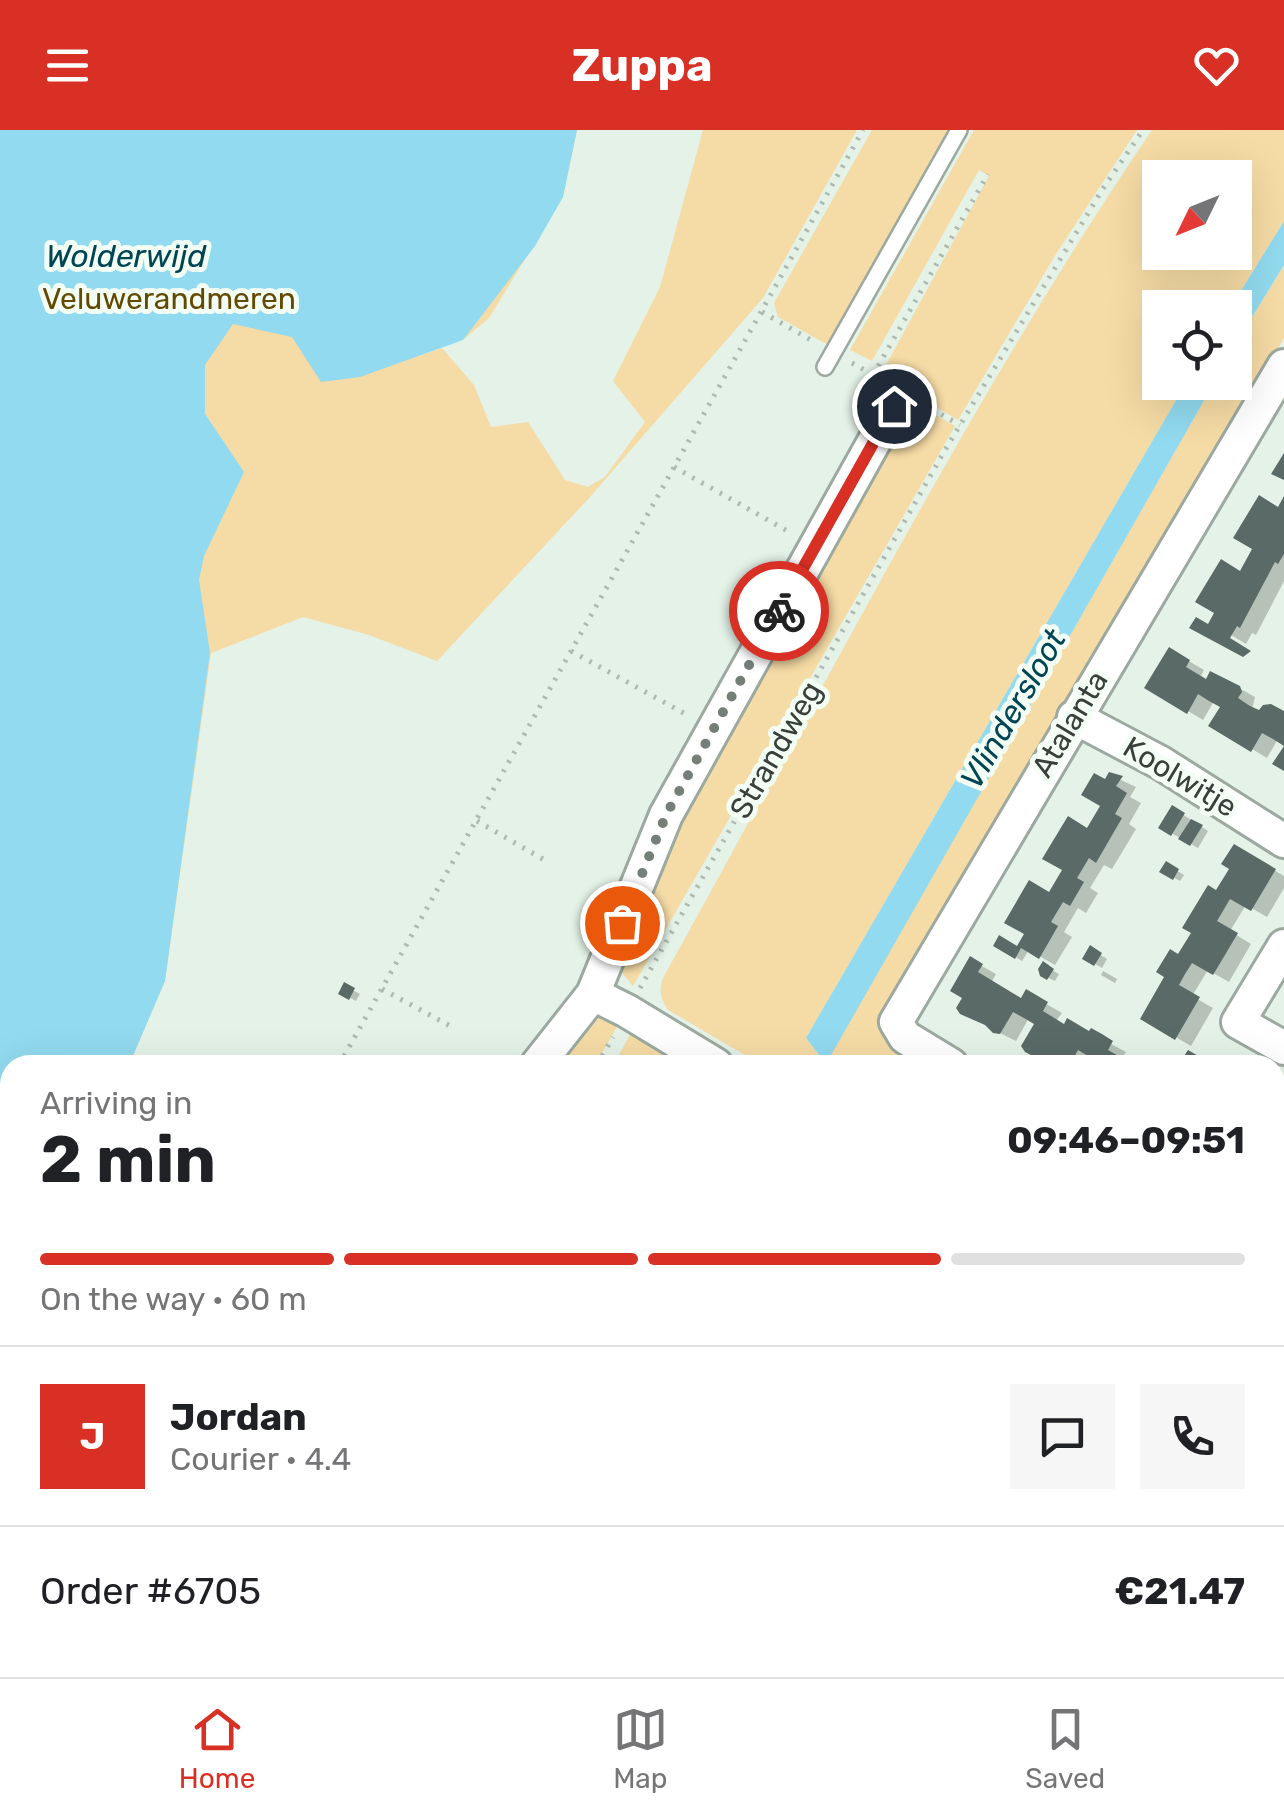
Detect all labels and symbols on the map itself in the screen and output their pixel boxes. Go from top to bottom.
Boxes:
north arrow [1142,160,1252,270]
water label: Wolderwijd [46,237,207,275]
park label: Veluwerandmeren [42,281,296,317]
pin [852,364,937,449]
courier [729,561,829,661]
water label: Vlindersloot [952,622,1074,796]
street label: Atalanta [1024,664,1116,784]
street label: Strandweg [722,675,830,825]
street label: Koolwitje [1117,729,1243,825]
pin [580,881,665,966]

